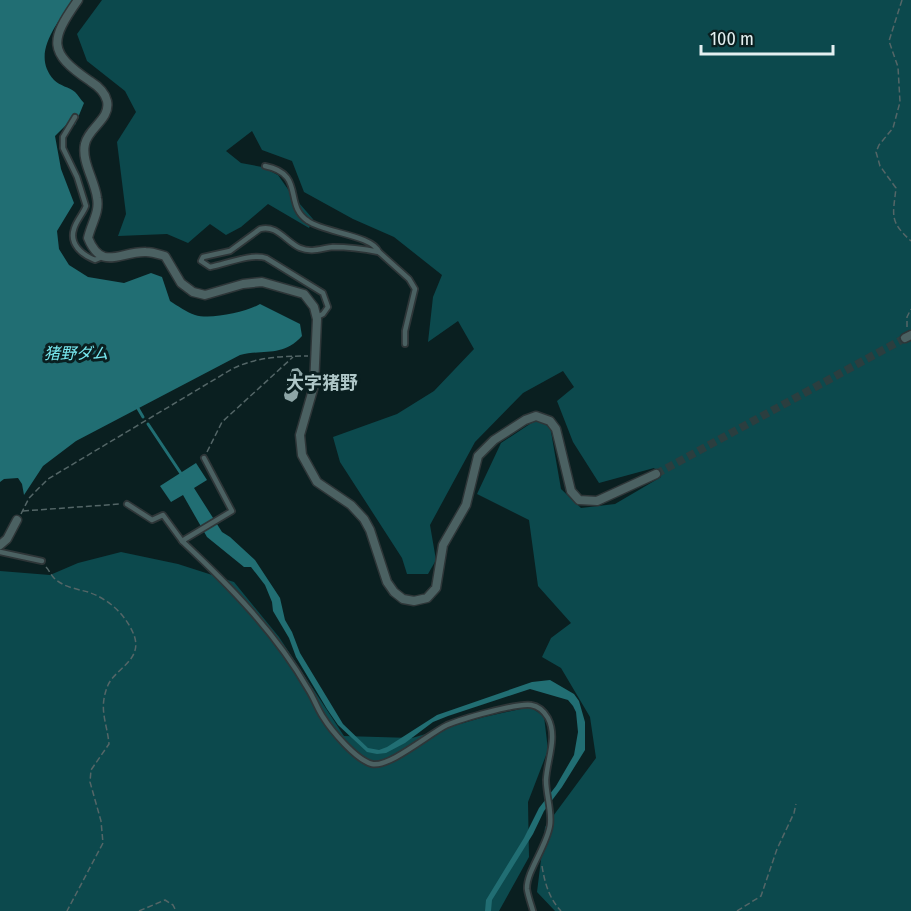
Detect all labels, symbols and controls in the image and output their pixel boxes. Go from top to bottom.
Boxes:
scale bar [701,18,833,56]
text: 100 m [710,28,754,50]
water label: 猪野ダム [44,344,108,363]
district label: 大字猪野 [286,372,358,394]

